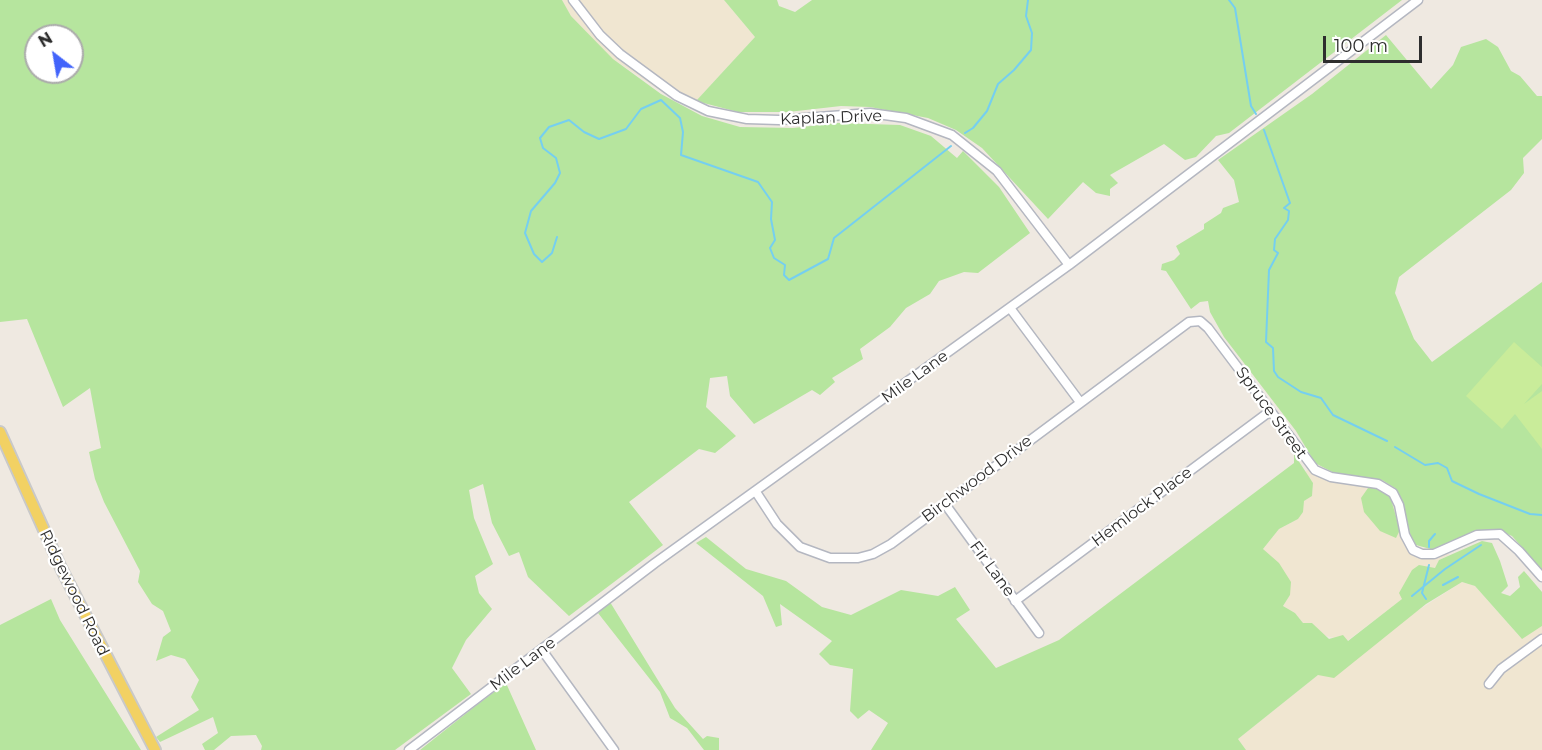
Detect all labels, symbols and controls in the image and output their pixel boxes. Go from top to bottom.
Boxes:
north arrow [24,24,84,84]
scale bar [1326,24,1425,62]
text: N [35,28,56,51]
text: 100 m [1334,35,1388,57]
street label: Kaplan Drive [780,107,882,129]
street label: Mile Lane [878,347,952,407]
street label: Spruce Street [1231,363,1311,463]
street label: Birchwood Drive [918,431,1036,527]
street label: Hemlock Place [1088,463,1196,551]
street label: Ridgewood Road [35,527,113,659]
street label: Fir Lane [965,537,1019,601]
street label: Mile Lane [486,633,560,695]

